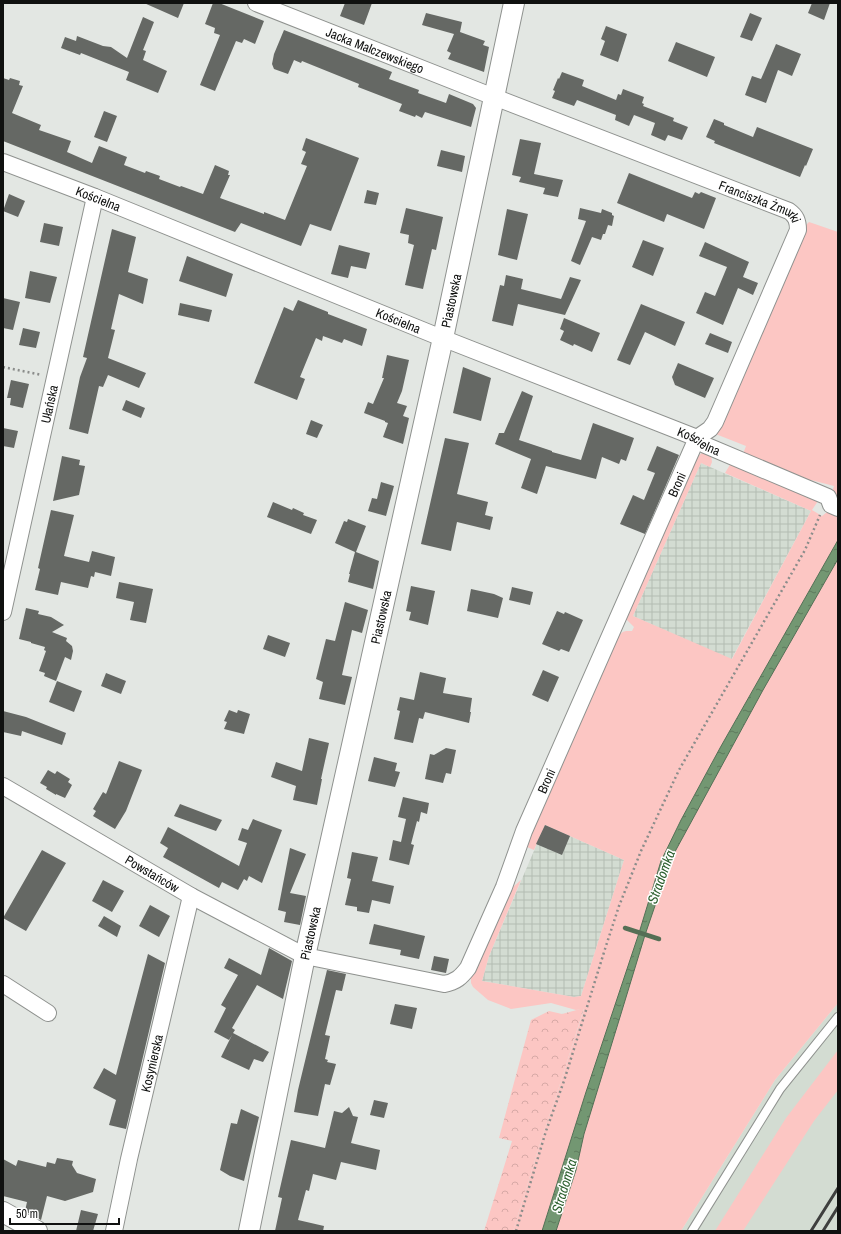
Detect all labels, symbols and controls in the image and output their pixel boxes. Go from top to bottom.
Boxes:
street label: Jacka Malczewskiego [323,24,426,77]
street label: Franciszka Żmurki [716,177,805,225]
street label: Kościelna [73,182,123,216]
street label: Piastowska [437,272,465,329]
street label: Kościelna [373,304,423,338]
street label: Ułańska [37,383,62,425]
street label: Kościelna [675,423,723,460]
street label: Broni [664,469,690,500]
street label: Piastowska [367,589,395,646]
street label: Broni [534,766,559,796]
water label: Stradomka [643,848,679,906]
street label: Powstańców [122,851,182,896]
street label: Piastowska [296,905,325,962]
street label: Kosynierska [137,1033,167,1094]
water label: Stradomka [547,1157,581,1215]
scale bar [10,1200,119,1226]
text: 50 m [16,1206,38,1222]

